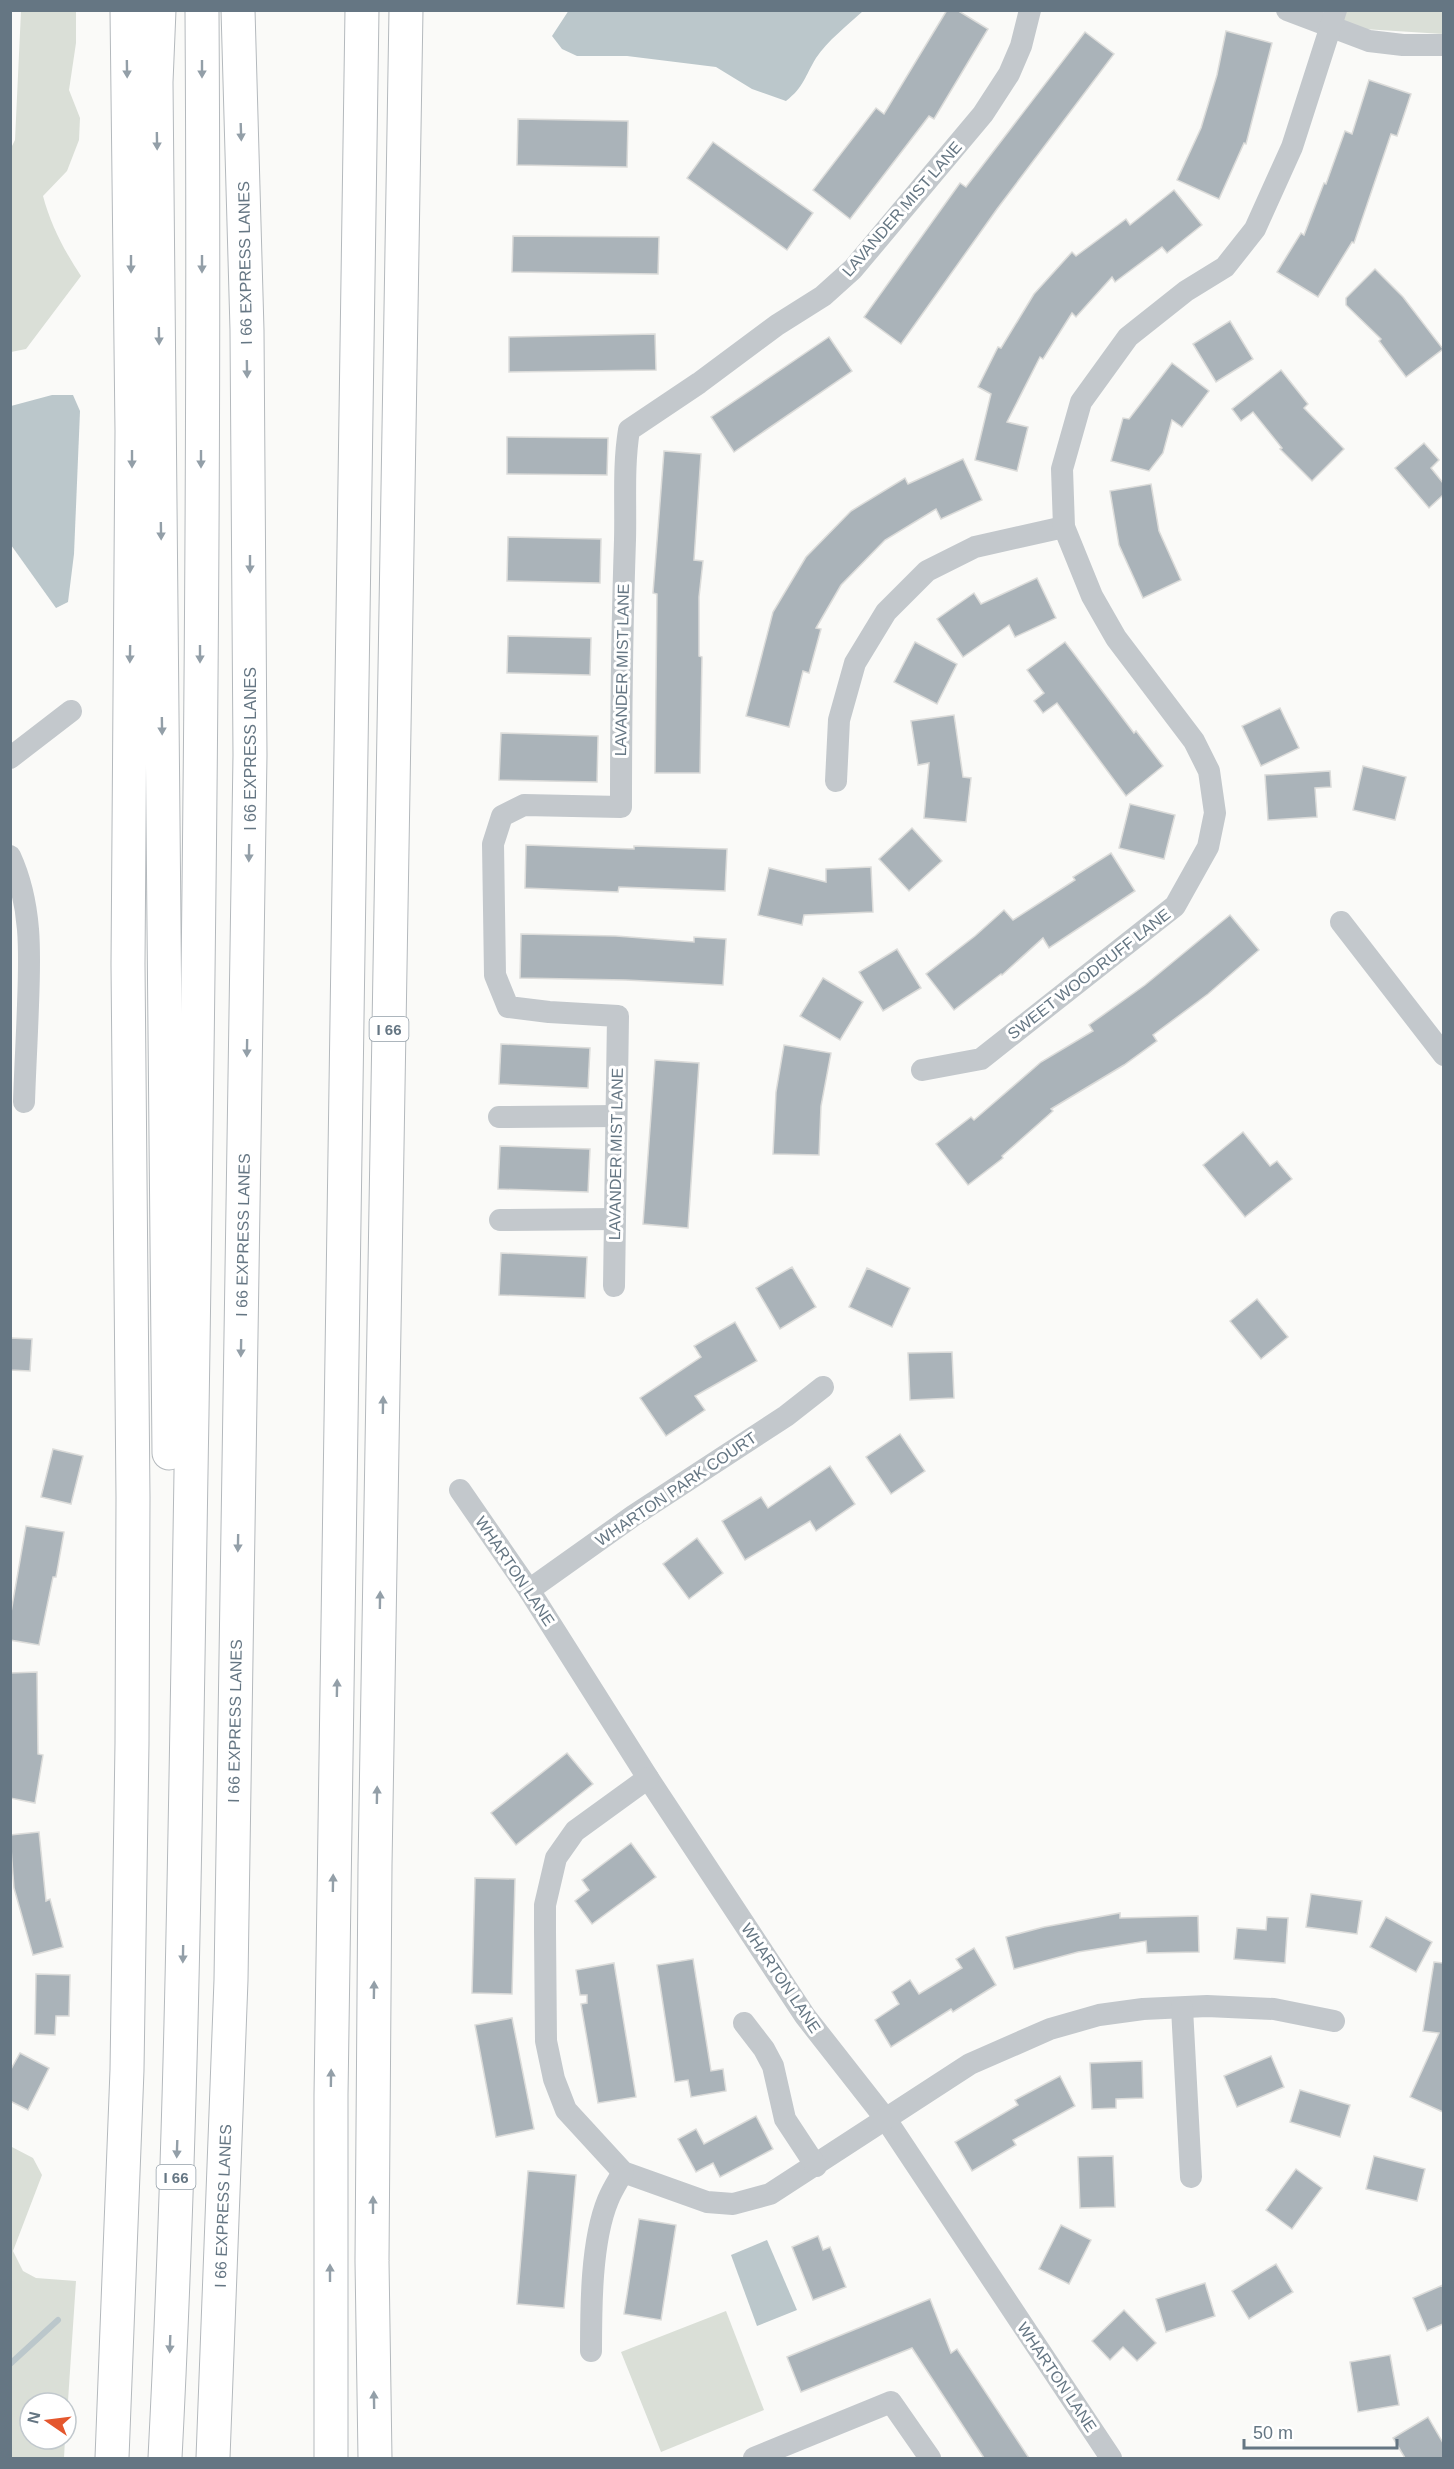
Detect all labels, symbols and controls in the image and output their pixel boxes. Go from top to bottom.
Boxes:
one-way arrow [122,59,132,78]
one-way arrow [197,59,207,78]
one-way arrow [237,122,246,141]
one-way arrow [152,131,162,150]
street label: LAVANDER MIST LANE [839,138,965,280]
street label: I 66 EXPRESS LANES [235,181,255,345]
one-way arrow [126,254,136,273]
one-way arrow [197,254,207,273]
one-way arrow [154,326,164,345]
one-way arrow [243,359,252,378]
one-way arrow [127,449,137,468]
one-way arrow [196,449,206,468]
one-way arrow [156,521,166,540]
one-way arrow [245,554,255,573]
street label: LAVANDER MIST LANE [612,584,632,756]
one-way arrow [125,644,135,663]
one-way arrow [195,644,205,663]
street label: I 66 EXPRESS LANES [242,667,259,831]
one-way arrow [158,716,167,735]
one-way arrow [244,844,254,863]
street label: SWEET WOODRUFF LANE [1004,905,1174,1043]
road number: I 66 [370,1017,408,1041]
one-way arrow [242,1039,251,1058]
street label: LAVANDER MIST LANE [606,1068,626,1240]
street label: I 66 EXPRESS LANES [233,1153,253,1317]
one-way arrow [236,1339,246,1358]
one-way arrow [378,1395,388,1414]
street label: WHARTON PARK COURT [593,1429,760,1549]
street label: WHARTON LANE [472,1513,558,1629]
one-way arrow [233,1533,243,1552]
one-way arrow [375,1590,385,1609]
street label: I 66 EXPRESS LANES [225,1639,245,1803]
one-way arrow [332,1679,341,1698]
one-way arrow [372,1785,381,1804]
one-way arrow [329,1873,338,1892]
street label: WHARTON LANE [738,1920,824,2036]
one-way arrow [178,1944,188,1963]
one-way arrow [369,1980,379,1999]
one-way arrow [326,2068,336,2087]
street label: I 66 EXPRESS LANES [212,2124,234,2288]
one-way arrow [173,2139,182,2158]
road number: I 66 [156,2165,195,2189]
one-way arrow [368,2196,377,2215]
one-way arrow [325,2263,334,2282]
street label: WHARTON LANE [1014,2319,1100,2435]
one-way arrow [165,2334,175,2353]
north arrow [18,2391,78,2451]
one-way arrow [369,2391,378,2410]
text: N [24,2410,44,2425]
scale bar [1244,2412,1397,2450]
text: 50 m [1253,2423,1293,2443]

